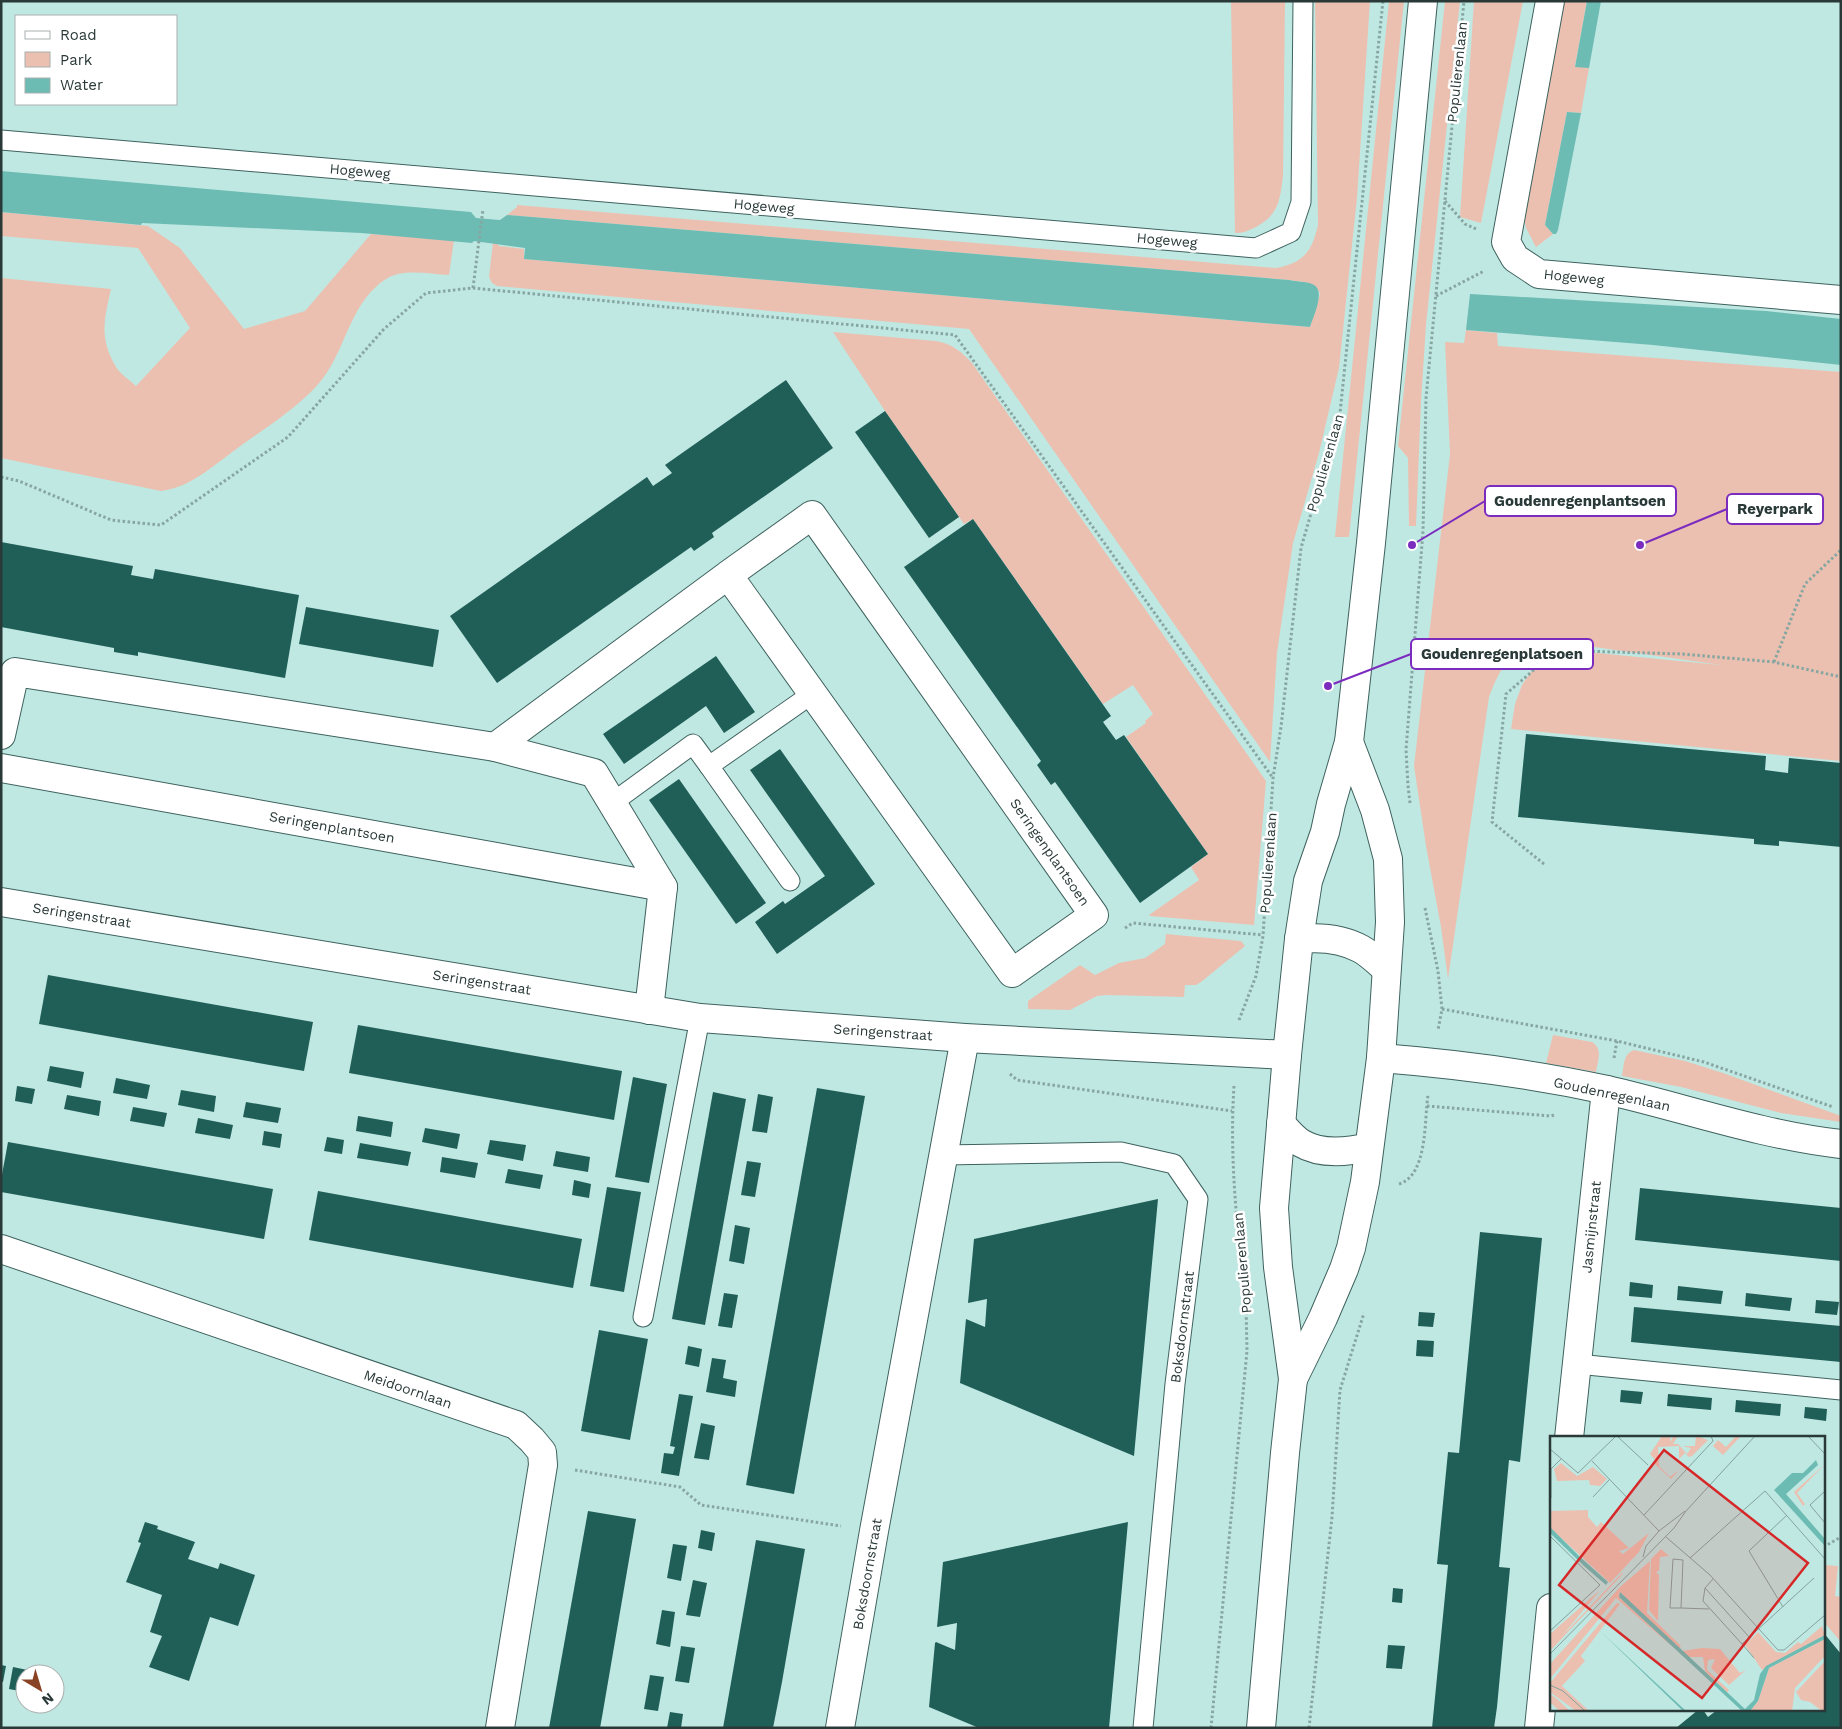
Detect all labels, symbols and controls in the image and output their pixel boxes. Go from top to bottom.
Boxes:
legend [15,15,178,105]
street label: Populierenlaan [1444,21,1470,123]
text: Road [60,26,97,44]
text: Park [60,51,93,69]
text: Water [60,76,103,94]
street label: Hogeweg [329,160,392,182]
street label: Hogeweg [733,195,796,217]
street label: Hogeweg [1136,229,1199,251]
street label: Hogeweg [1543,266,1606,288]
street label: Populierenlaan [1303,412,1347,514]
callout: Goudenregenplantsoen [1485,486,1676,516]
text: Goudenregenplantsoen [1494,492,1666,510]
callout: Reyerpark [1727,494,1823,524]
text: Reyerpark [1737,500,1814,518]
callout: Goudenregenplatsoen [1411,639,1593,669]
text: Goudenregenplatsoen [1421,645,1583,663]
street label: Seringenplantsoen [1007,795,1093,909]
street label: Seringenplantsoen [268,808,396,846]
street label: Populierenlaan [1256,812,1280,914]
street label: Seringenstraat [32,899,133,931]
street label: Seringenstraat [432,966,533,998]
street label: Seringenstraat [833,1021,933,1043]
street label: Goudenregenlaan [1552,1074,1672,1114]
street label: Jasmijnstraat [1578,1180,1604,1274]
street label: Populierenlaan [1230,1212,1254,1314]
street label: Boksdoornstraat [1167,1270,1197,1384]
street label: Meidoornlaan [362,1366,454,1412]
inset map [1550,1436,1824,1712]
street label: Boksdoornstraat [849,1517,885,1631]
north arrow [15,1664,65,1714]
text: N [39,1690,57,1709]

